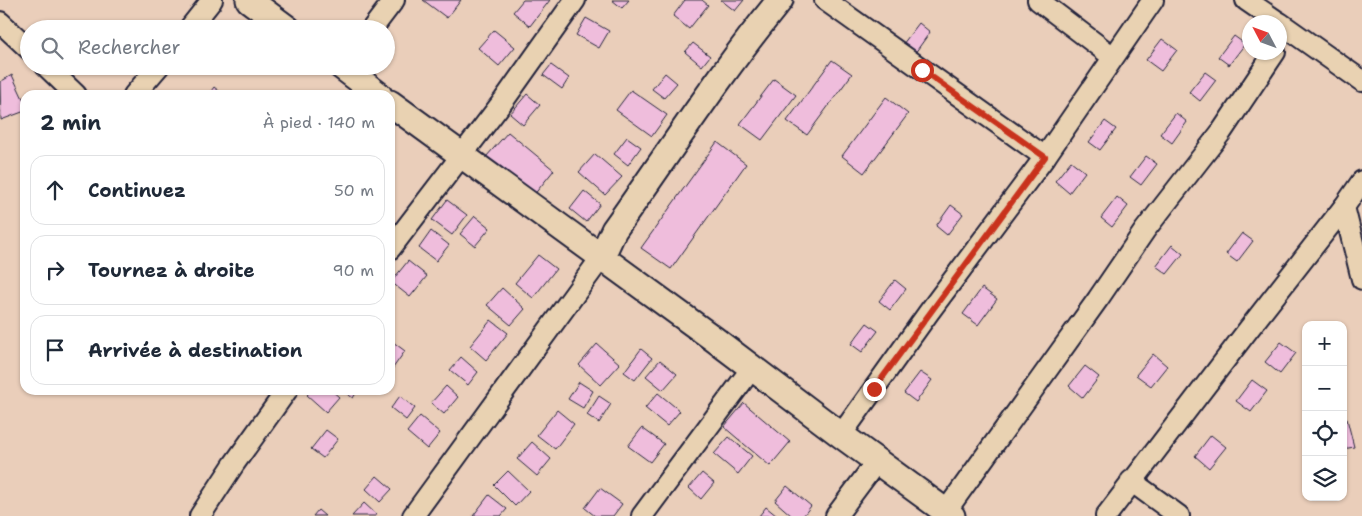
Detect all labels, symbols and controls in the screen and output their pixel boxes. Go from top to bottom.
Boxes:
north arrow [1242,15,1287,60]
search box [20,20,395,75]
icon: search [38,34,66,62]
text: Rechercher [78,35,181,60]
route start [911,59,934,82]
text: 2 min [40,109,101,137]
text: À pied · 140 m [263,112,375,133]
icon: ahead [41,176,69,204]
text: Continuez [88,178,186,203]
text: 50 m [334,180,374,201]
icon: right [41,256,69,284]
text: Tournez à droite [88,258,255,283]
text: 90 m [333,260,374,281]
map controls [1302,321,1347,501]
button: + [1302,321,1347,366]
icon: arrive [41,336,69,364]
text: Arrivée à destination [88,338,302,363]
button: − [1302,366,1347,411]
route end [863,378,886,401]
button: locate [1302,411,1347,456]
button: layers [1302,456,1347,501]

